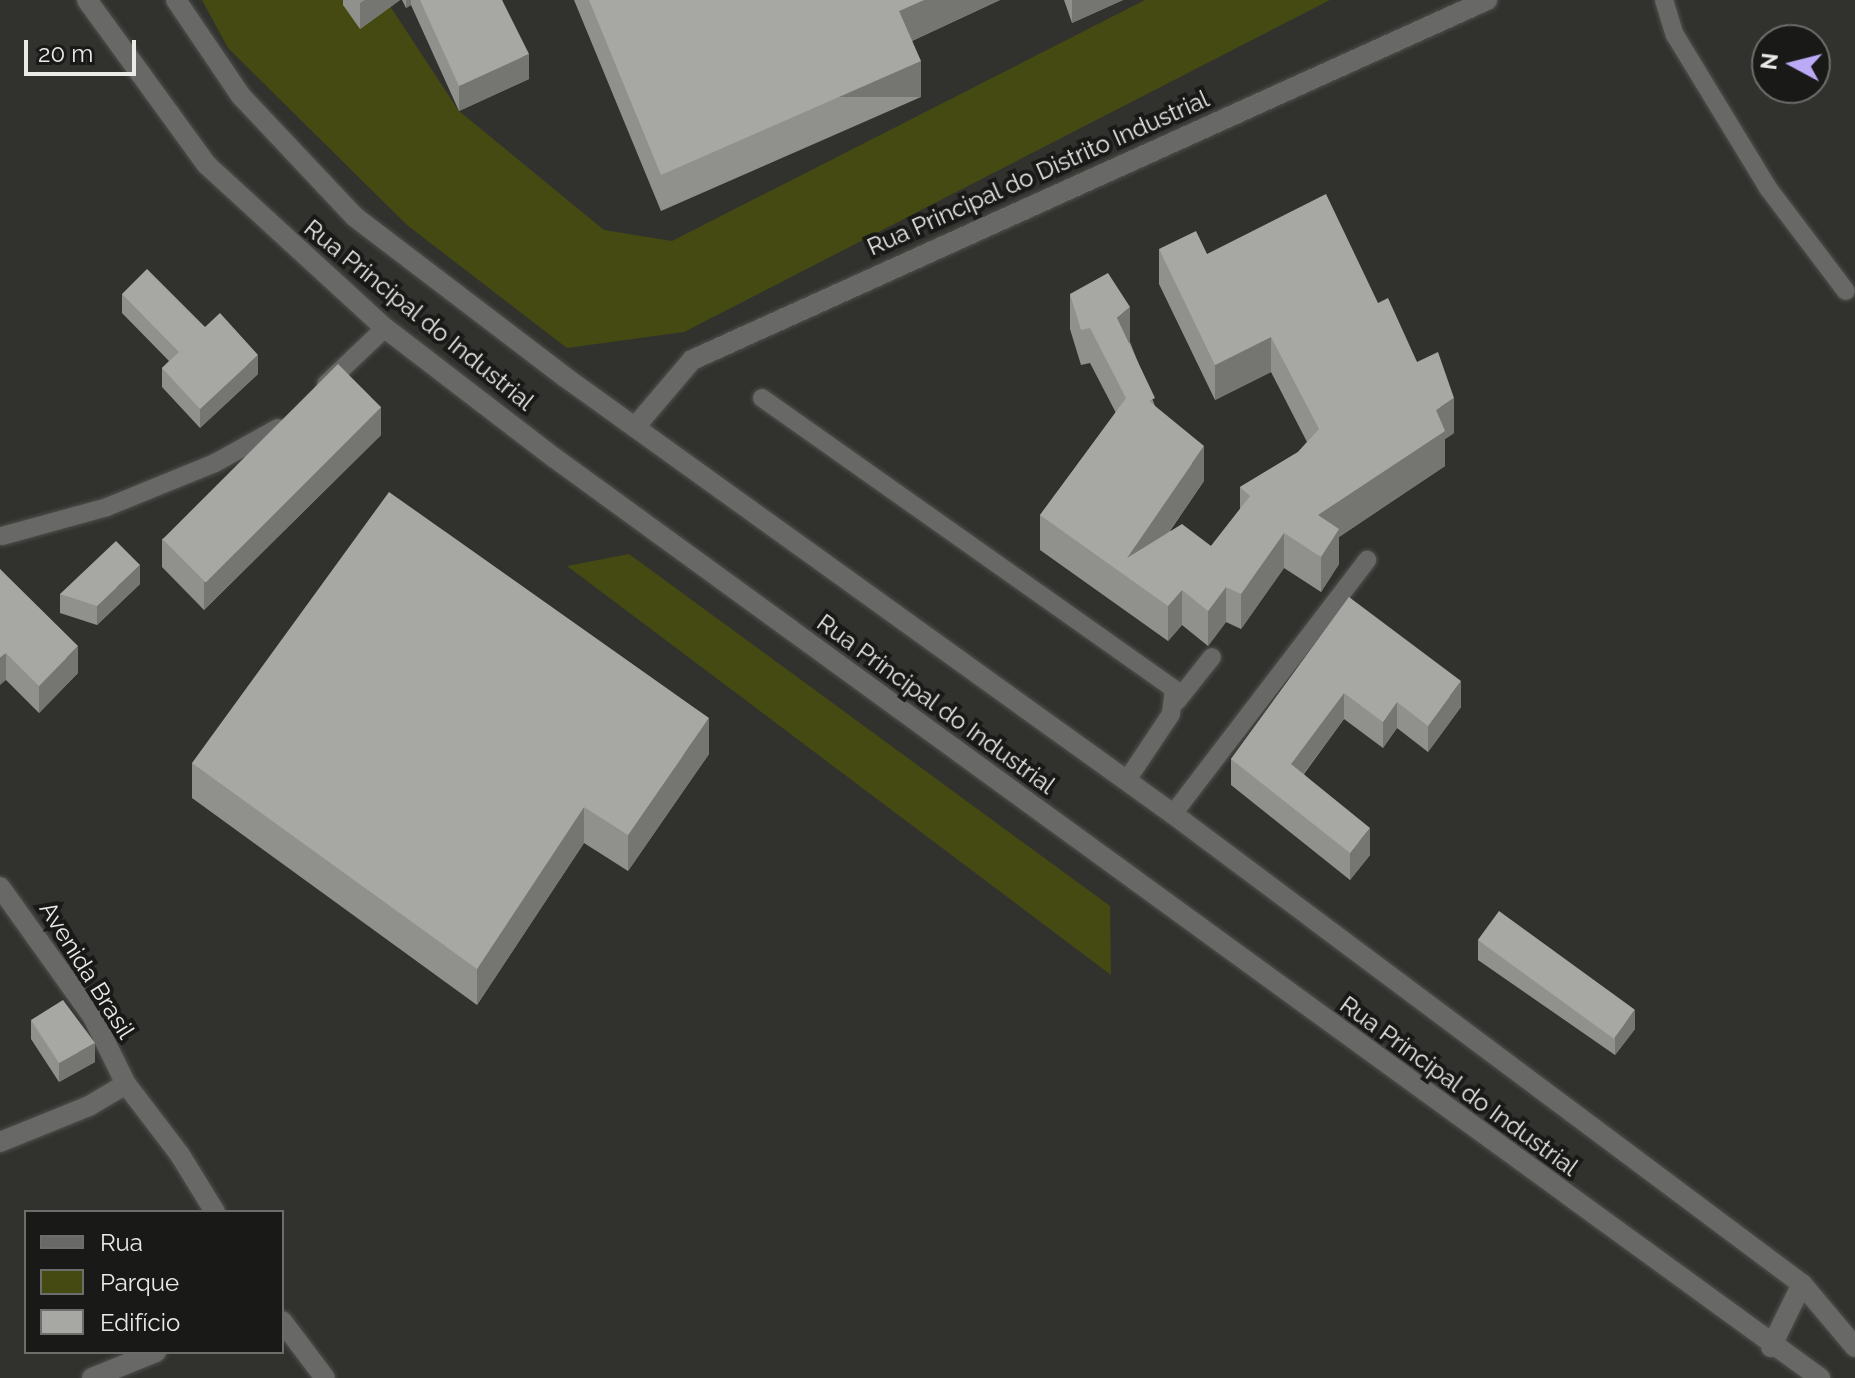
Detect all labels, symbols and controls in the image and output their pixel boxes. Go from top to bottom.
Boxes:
scale bar [28,24,140,74]
north arrow [1751,24,1831,104]
text: 20 m [38,39,93,68]
text: N [1755,51,1783,71]
street label: Rua Principal do Distrito Industrial [862,84,1214,262]
street label: Rua Principal do Industrial [298,213,540,417]
street label: Rua Principal do Industrial [811,608,1061,800]
street label: Avenida Brasil [33,896,141,1044]
street label: Rua Principal do Industrial [1334,990,1584,1182]
legend [24,1210,284,1354]
text: Rua [100,1228,143,1257]
text: Parque [100,1268,179,1297]
text: Edifício [100,1308,180,1337]

